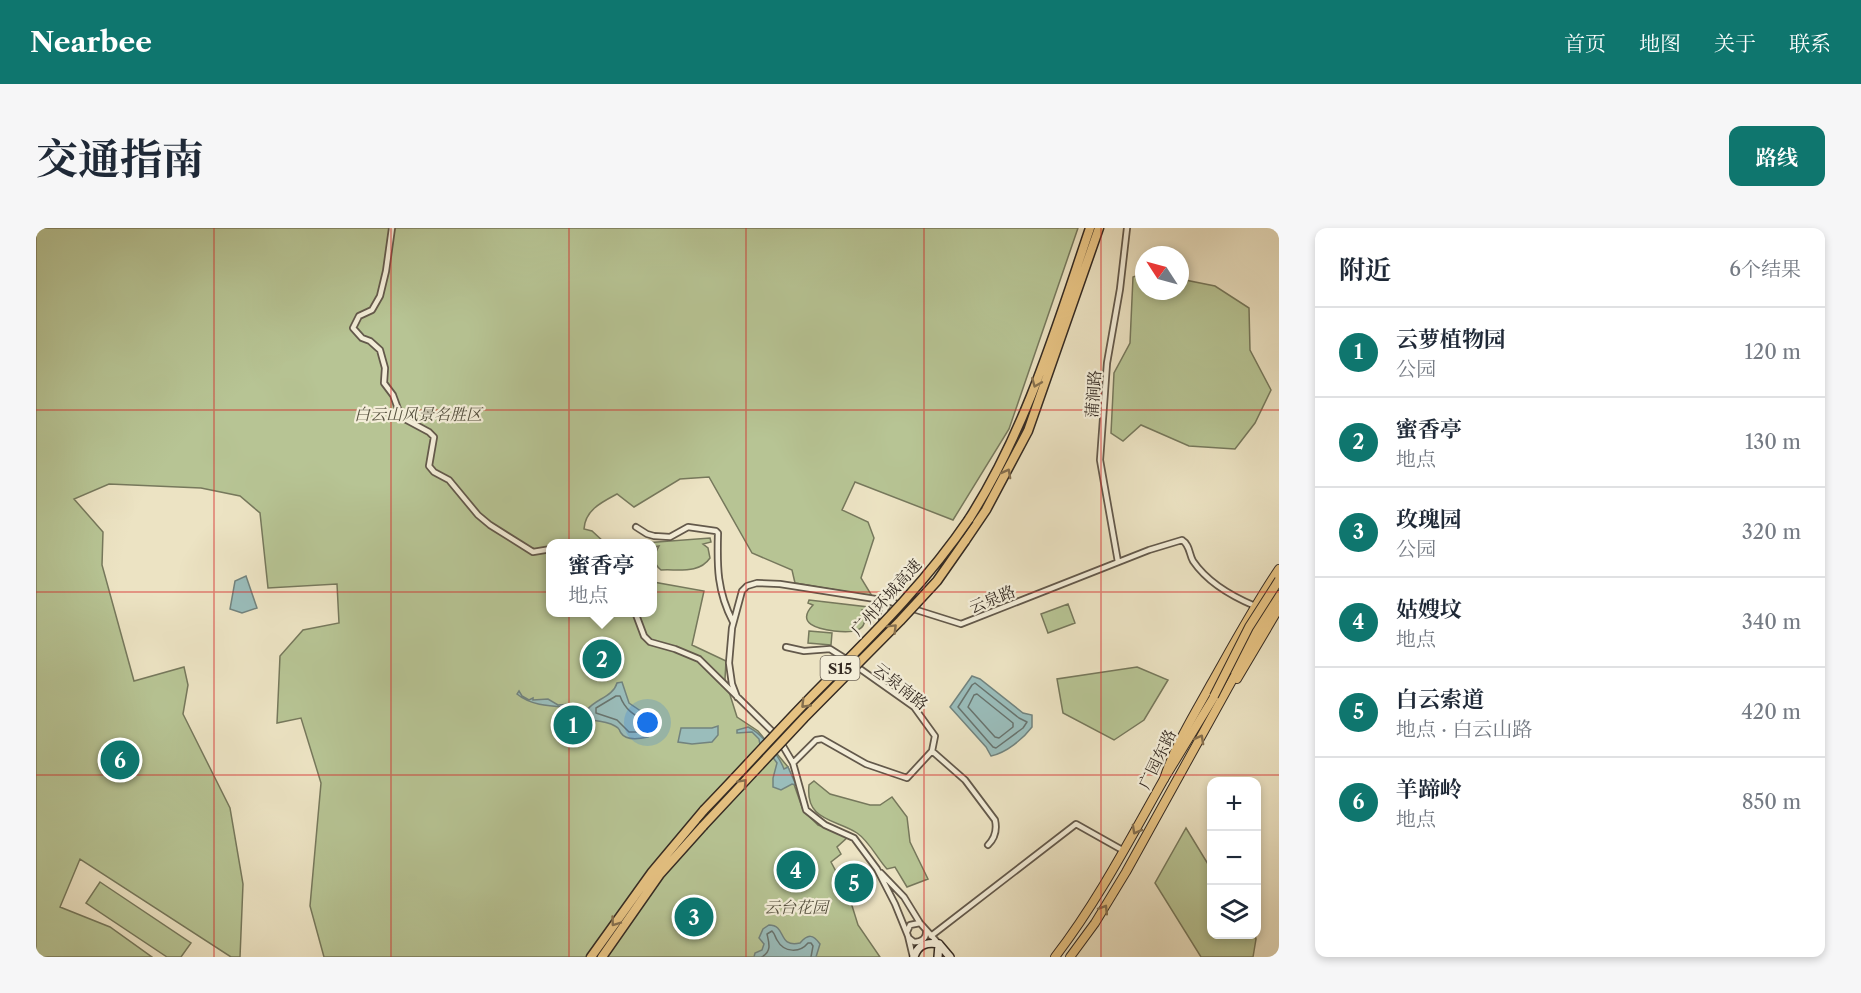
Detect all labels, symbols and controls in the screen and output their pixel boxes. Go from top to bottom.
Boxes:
text: Nearbee [30,25,152,59]
text: 首页 [1564,31,1606,56]
text: 地图 [1639,31,1681,56]
text: 关于 [1714,31,1756,56]
text: 联系 [1789,31,1831,56]
button: 路线 [1729,126,1825,186]
text: 交通指南 [36,133,204,185]
north arrow [1135,246,1189,300]
text: 附近 [1339,254,1391,286]
text: 6个结果 [1729,257,1801,281]
text: 云萝植物园 [1396,326,1506,353]
text: 1 [1354,340,1363,364]
text: 120 m [1744,340,1801,364]
text: 公园 [1396,357,1436,381]
street label: 蒲涧路 [1081,369,1105,419]
one-way arrow [1031,377,1043,388]
park label: 白云山风景名胜区 [354,404,484,424]
text: 蜜香亭 [1396,416,1462,443]
text: 2 [1353,430,1364,454]
text: 130 m [1745,430,1801,454]
text: 地点 [1396,447,1436,471]
one-way arrow [1000,469,1011,480]
text: 玫瑰园 [1396,506,1462,533]
text: 3 [1353,520,1364,544]
text: 320 m [1742,520,1801,544]
text: 公园 [1396,537,1436,561]
popup [546,539,657,617]
text: 蜜香亭 [568,552,635,579]
street label: 广州环城高速 [846,555,926,639]
street label: 云泉路 [966,581,1018,617]
text: 地点 [568,583,608,607]
text: 姑嫂坟 [1396,596,1462,623]
text: 4 [1353,610,1364,634]
text: 340 m [1742,610,1801,634]
one-way arrow [886,625,897,636]
text: 地点 [1396,627,1436,651]
pin: 2 [582,636,622,682]
road number: S15 [820,656,860,680]
street label: 云泉南路 [870,658,932,714]
text: 白云索道 [1396,686,1484,713]
one-way arrow [801,697,812,707]
text: 5 [1353,700,1364,724]
text: 420 m [1741,700,1801,724]
pin: 1 [554,702,592,748]
your location [633,708,662,737]
text: 地点 · 白云山路 [1396,717,1532,741]
street label: 广园东路 [1134,726,1180,792]
one-way arrow [1193,735,1204,746]
pin: 6 [100,738,140,782]
text: 羊蹄岭 [1396,776,1462,803]
map controls [1207,777,1261,939]
button: + [1207,777,1261,831]
one-way arrow [736,780,747,790]
text: 6 [1353,790,1364,814]
text: 850 m [1742,790,1801,814]
text: 地点 [1396,807,1436,831]
one-way arrow [1132,824,1143,834]
button: − [1207,831,1261,885]
pin: 4 [776,848,816,892]
pin: 5 [834,860,874,906]
button: layers [1207,885,1261,939]
pin: 3 [674,894,714,940]
park label: 云台花园 [764,897,831,917]
one-way arrow [1096,905,1108,915]
one-way arrow [611,915,622,926]

